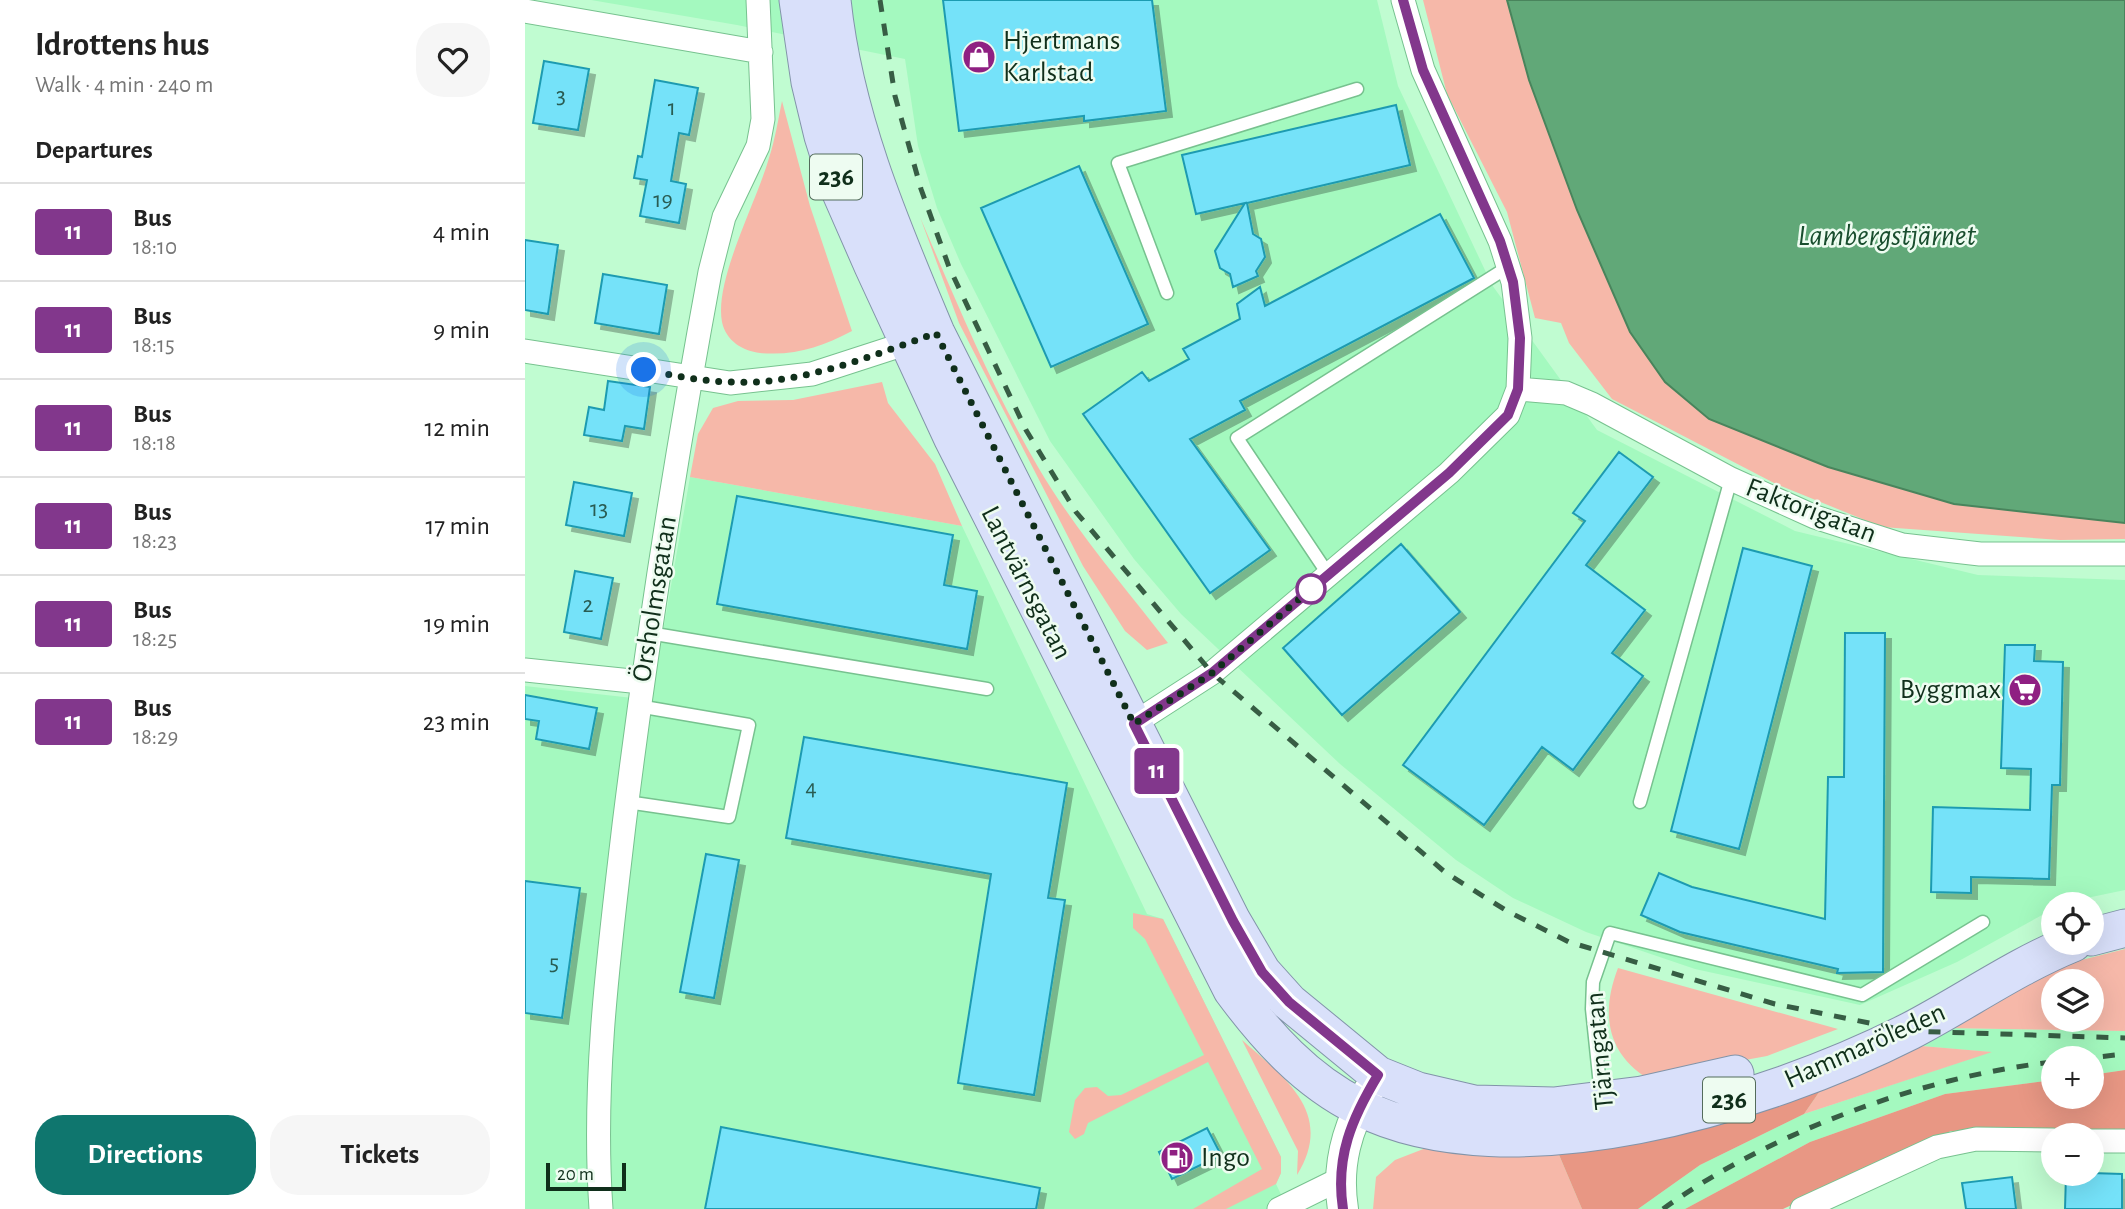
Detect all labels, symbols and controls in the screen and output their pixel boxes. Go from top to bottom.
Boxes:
button: heart [416,23,490,97]
place label: Hjertmans Karlstad [1003,27,1120,87]
text: Idrottens hus [35,29,209,62]
shop icon: Hjertmans Karlstad [960,38,998,76]
text: Walk · 4 min · 240 m [35,74,213,97]
house number: 3 [556,84,566,108]
house number: 1 [668,96,676,120]
text: Departures [35,137,153,163]
road number: 236 [810,154,862,200]
house number: 19 [653,188,673,212]
text: Bus [133,205,172,231]
text: 4 min [433,219,490,245]
text: 11 [65,220,82,244]
water label: Lambergstjärnet [1798,221,1976,251]
text: 18:10 [133,236,177,259]
text: Bus [133,303,172,329]
text: 9 min [433,317,490,343]
text: 11 [65,318,82,342]
text: 18:15 [133,334,175,357]
your location [626,352,661,387]
text: Bus [133,401,172,427]
text: 12 min [424,415,490,441]
text: 11 [65,416,82,440]
text: 18:18 [133,432,176,455]
street label: Faktorigatan [1742,473,1880,549]
house number: 13 [590,497,608,521]
text: Bus [133,499,172,525]
street label: Lantvärnsgatan [975,502,1077,664]
text: 17 min [425,513,490,539]
text: 11 [65,514,82,538]
street label: Örsholmsgatan [626,514,682,684]
text: 18:23 [133,530,177,553]
unlabelled marker [1296,574,1326,604]
house number: 2 [583,593,594,617]
text: Bus [133,597,172,623]
text: 19 min [424,611,490,637]
text: 11 [65,612,82,636]
text: 18:25 [133,628,177,651]
supermarket icon: Byggmax [2006,671,2044,709]
place label: Byggmax [1900,676,2001,704]
text: Bus [133,695,172,721]
text: 23 min [423,709,490,735]
text: 11 [65,710,82,734]
text: 18:29 [133,726,178,749]
line badge: 11 [1125,748,1189,794]
text: 11 [1148,759,1166,783]
house number: 4 [805,776,817,800]
map controls [2041,892,2104,1186]
button: locate [2041,892,2104,955]
house number: 5 [549,951,559,975]
button: layers [2041,969,2104,1032]
street label: Tjärngatan [1581,991,1619,1111]
street label: Hammaröleden [1780,998,1950,1094]
button: + [2041,1046,2104,1109]
road number: 236 [1703,1078,1755,1122]
button: Directions [35,1115,256,1195]
button: Tickets [270,1115,490,1195]
button: − [2041,1123,2104,1186]
fuel station icon: Ingo [1158,1139,1196,1177]
place label: Ingo [1201,1144,1250,1172]
scale bar [546,1160,627,1192]
text: 20 m [557,1165,594,1184]

